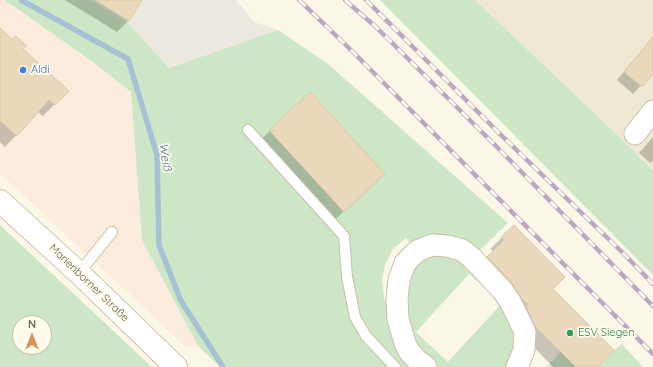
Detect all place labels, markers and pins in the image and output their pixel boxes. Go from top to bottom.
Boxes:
place label: Aldi [31,63,50,77]
marker: Aldi [18,65,28,75]
place label: ESV Siegen [578,326,635,340]
marker: ESV Siegen [565,328,575,338]

